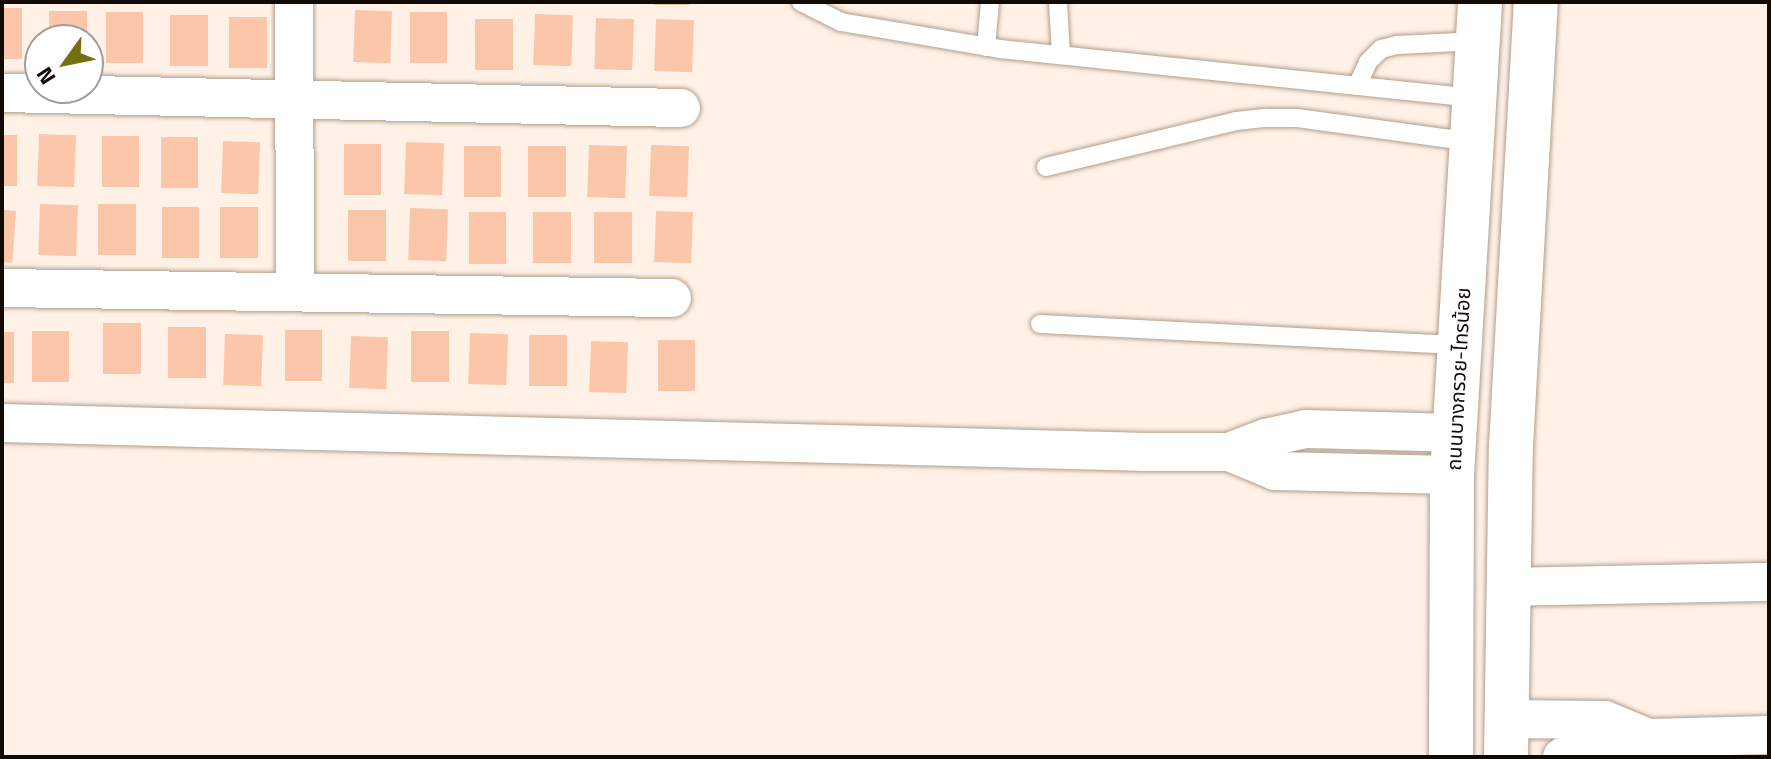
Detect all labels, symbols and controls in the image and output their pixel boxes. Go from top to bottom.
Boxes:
north arrow [24,24,104,104]
text: N [27,60,64,92]
street label: ถนนบางกรวย-ไทรน้อย [1441,287,1475,471]

